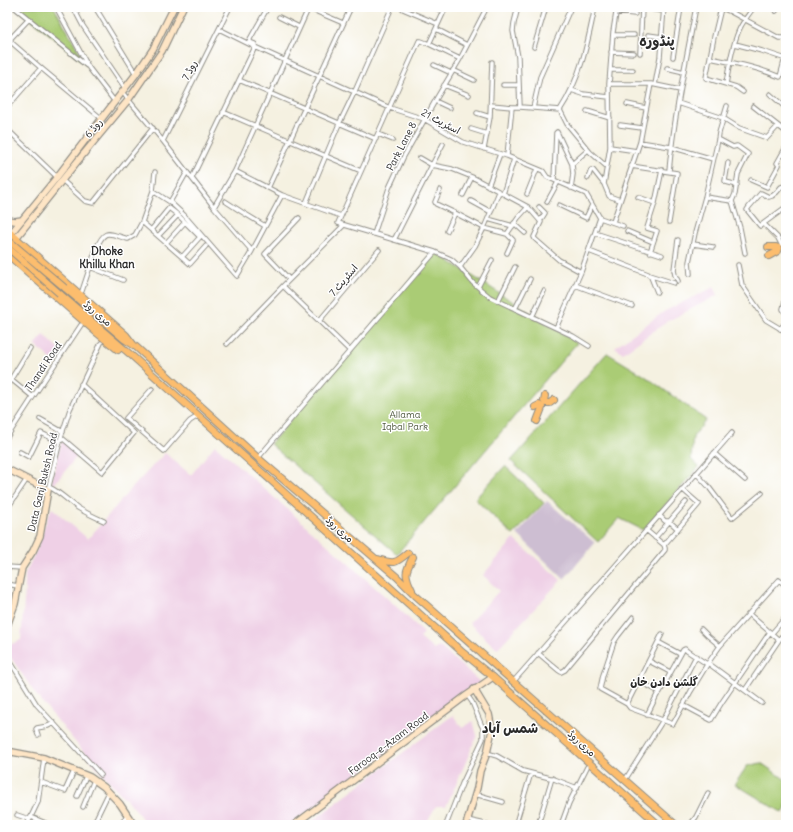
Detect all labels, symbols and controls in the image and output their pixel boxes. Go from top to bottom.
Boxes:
district label: پنڈورہ [639,32,675,50]
street label: روڈ 7 [179,58,200,82]
street label: اسٹریٹ 21 [419,106,463,137]
street label: روڈ 6 [82,116,105,141]
street label: Park Lane 8 [384,119,419,173]
district label: Dhoke Khillu Khan [79,244,135,271]
street label: اسٹریٹ 7 [326,262,361,299]
street label: مری روڈ [81,298,115,329]
street label: Thandi Road [22,339,65,393]
park label: Allama Iqbal Park [382,408,428,433]
street label: Data Ganj Buksh Road [25,431,60,533]
street label: مری روڈ [323,513,356,545]
district label: گلشن دادن خان [630,675,698,689]
street label: Farooq-e-Azam Road [346,709,431,778]
district label: شمس آباد [482,719,538,737]
street label: مری روڈ [565,727,598,759]

